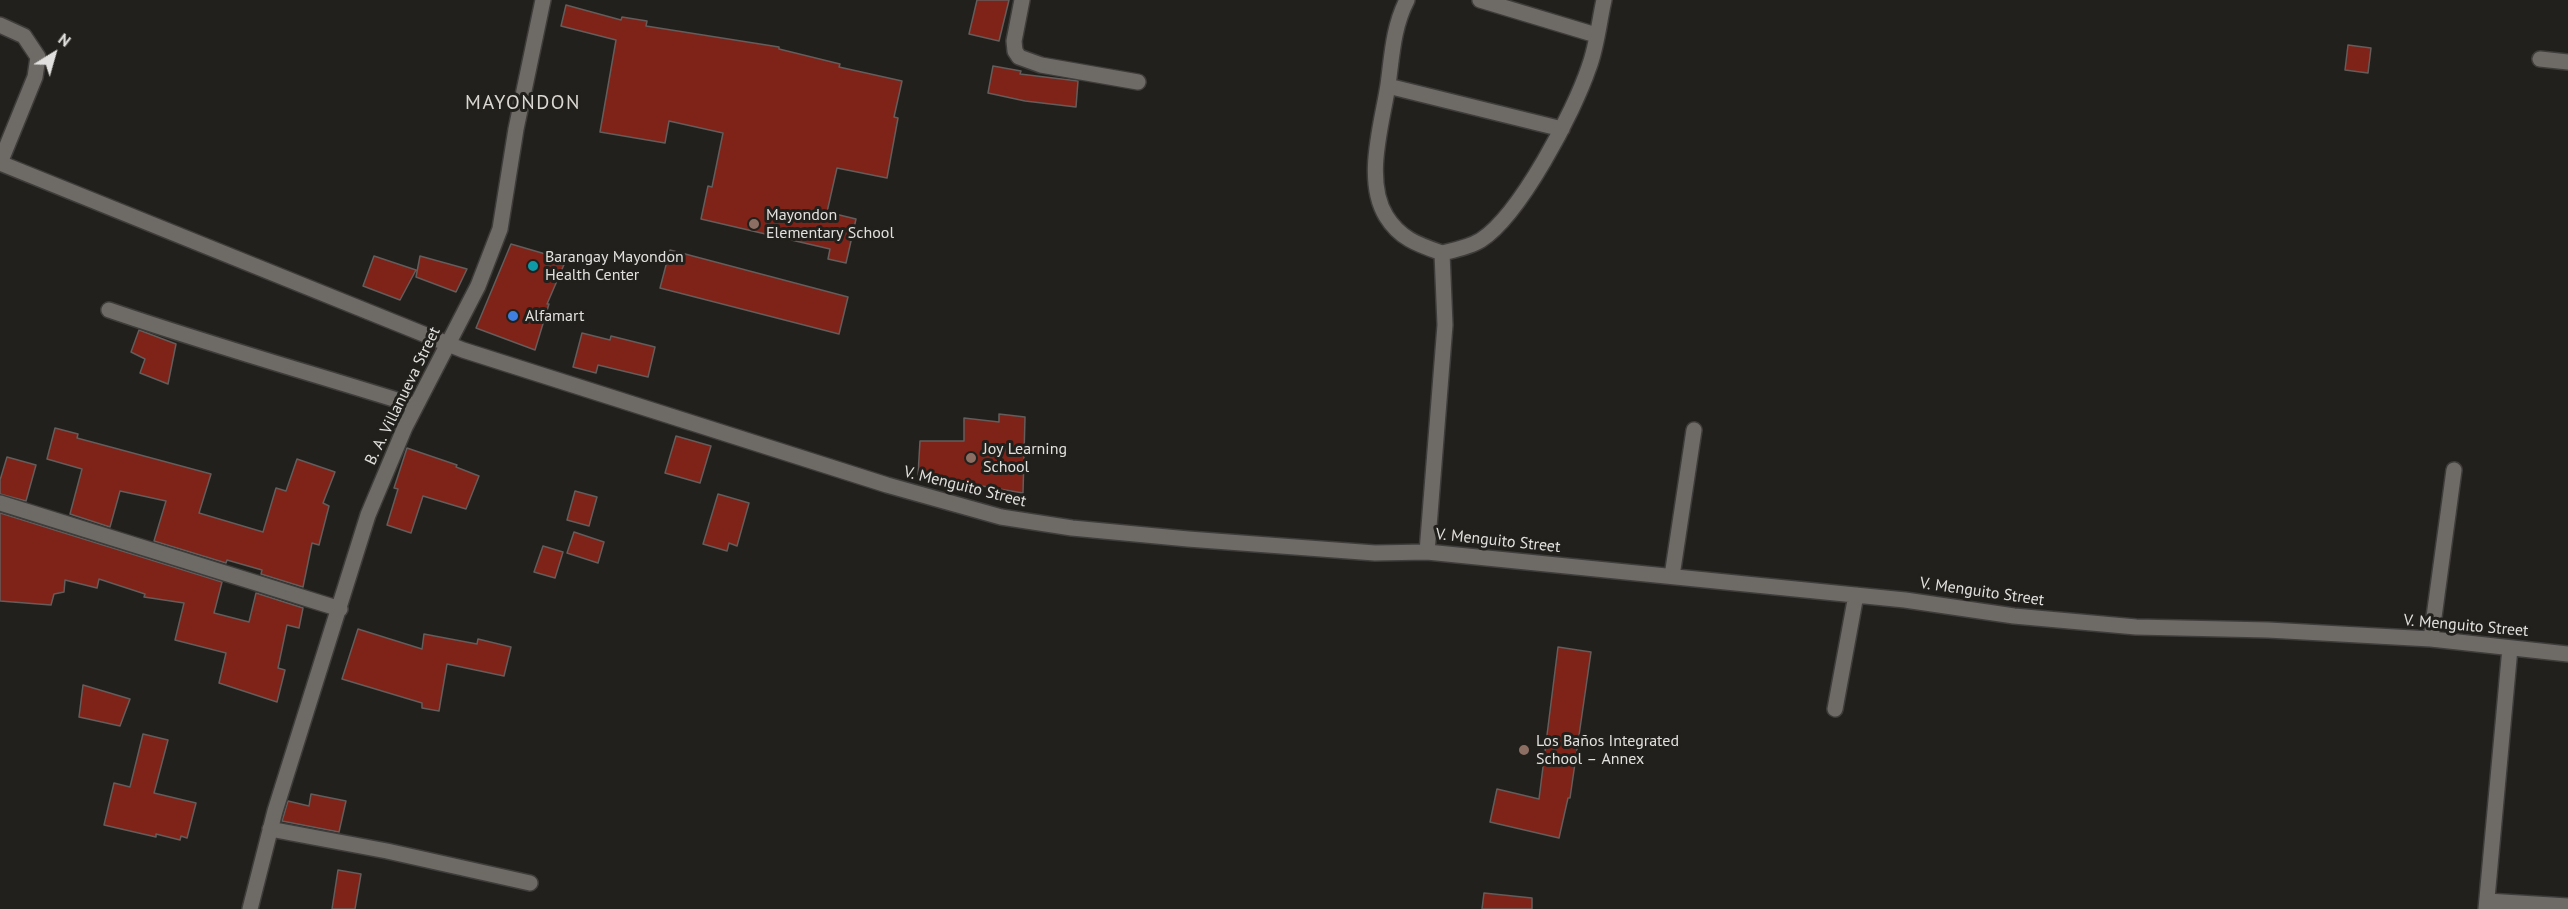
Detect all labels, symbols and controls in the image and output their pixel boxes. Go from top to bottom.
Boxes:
north arrow [24,24,84,84]
text: N [55,28,75,51]
district label: MAYONDON [465,91,581,115]
place label: Mayondon Elementary School [766,205,894,243]
marker: Mayondon Elementary School [747,217,761,231]
place label: Barangay Mayondon Health Center [545,247,684,285]
marker: Barangay Mayondon Health Center [526,259,540,273]
place label: Alfamart [525,306,584,326]
marker: Alfamart [506,309,520,323]
street label: B. A. Villanueva Street [361,324,445,468]
place label: Joy Learning School [983,439,1067,477]
marker: Joy Learning School [964,451,978,465]
street label: V. Menguito Street [902,463,1028,511]
street label: V. Menguito Street [1435,525,1561,557]
street label: V. Menguito Street [1919,574,2045,610]
street label: V. Menguito Street [2403,611,2529,641]
place label: Los Baños Integrated School – Annex [1536,731,1679,769]
marker: Los Baños Integrated School – Annex [1517,743,1531,757]

